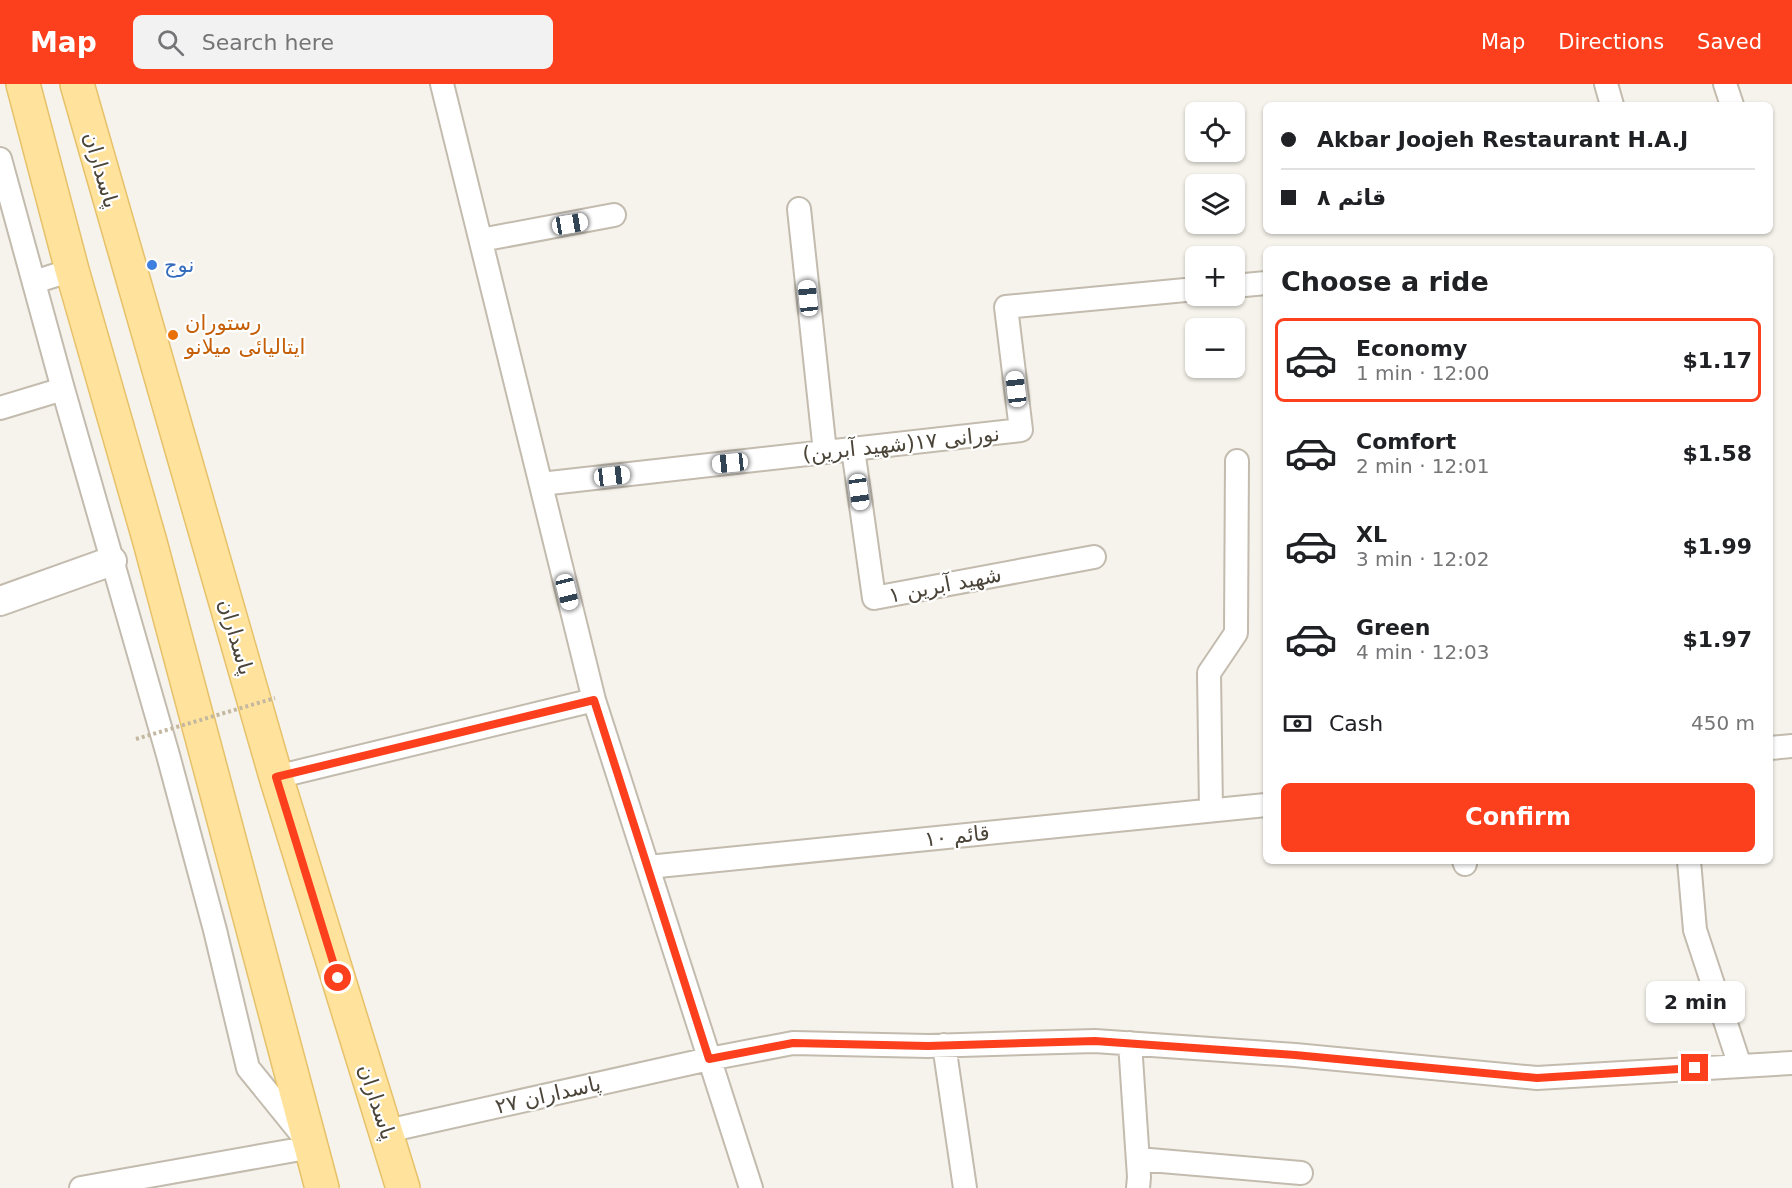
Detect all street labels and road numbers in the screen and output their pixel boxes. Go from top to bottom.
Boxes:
street label: پاسداران [79,129,123,211]
street label: نورانی ۱۷(شهید آبرین) [801,421,1001,466]
street label: شهید آبرین ۱ [886,561,1003,608]
street label: پاسداران [214,596,258,678]
street label: قائم ۱۰ [923,821,991,852]
street label: پاسداران [354,1061,401,1143]
street label: پاسداران ۲۷ [493,1071,603,1119]

